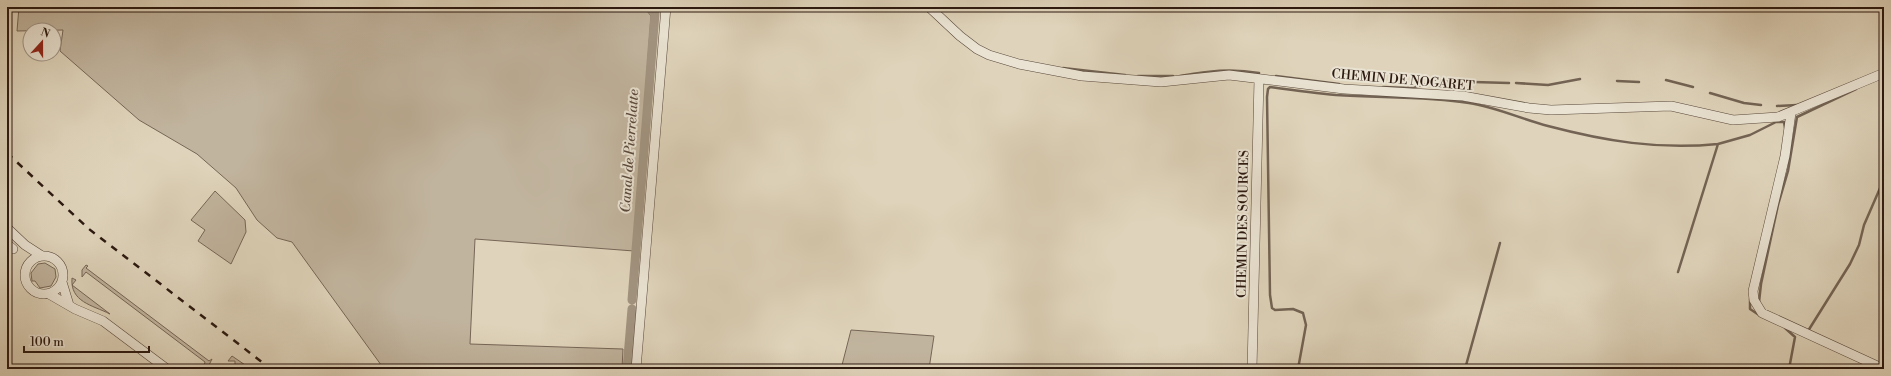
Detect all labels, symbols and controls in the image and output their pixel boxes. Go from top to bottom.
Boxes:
north arrow [22,22,62,62]
text: N [39,26,52,42]
street label: CHEMIN DE NOGARET [1331,66,1475,94]
water label: Canal de Pierrelatte [617,88,643,213]
street label: CHEMIN DES SOURCES [1234,150,1252,298]
scale bar [24,328,149,354]
text: 100 m [30,335,64,350]

